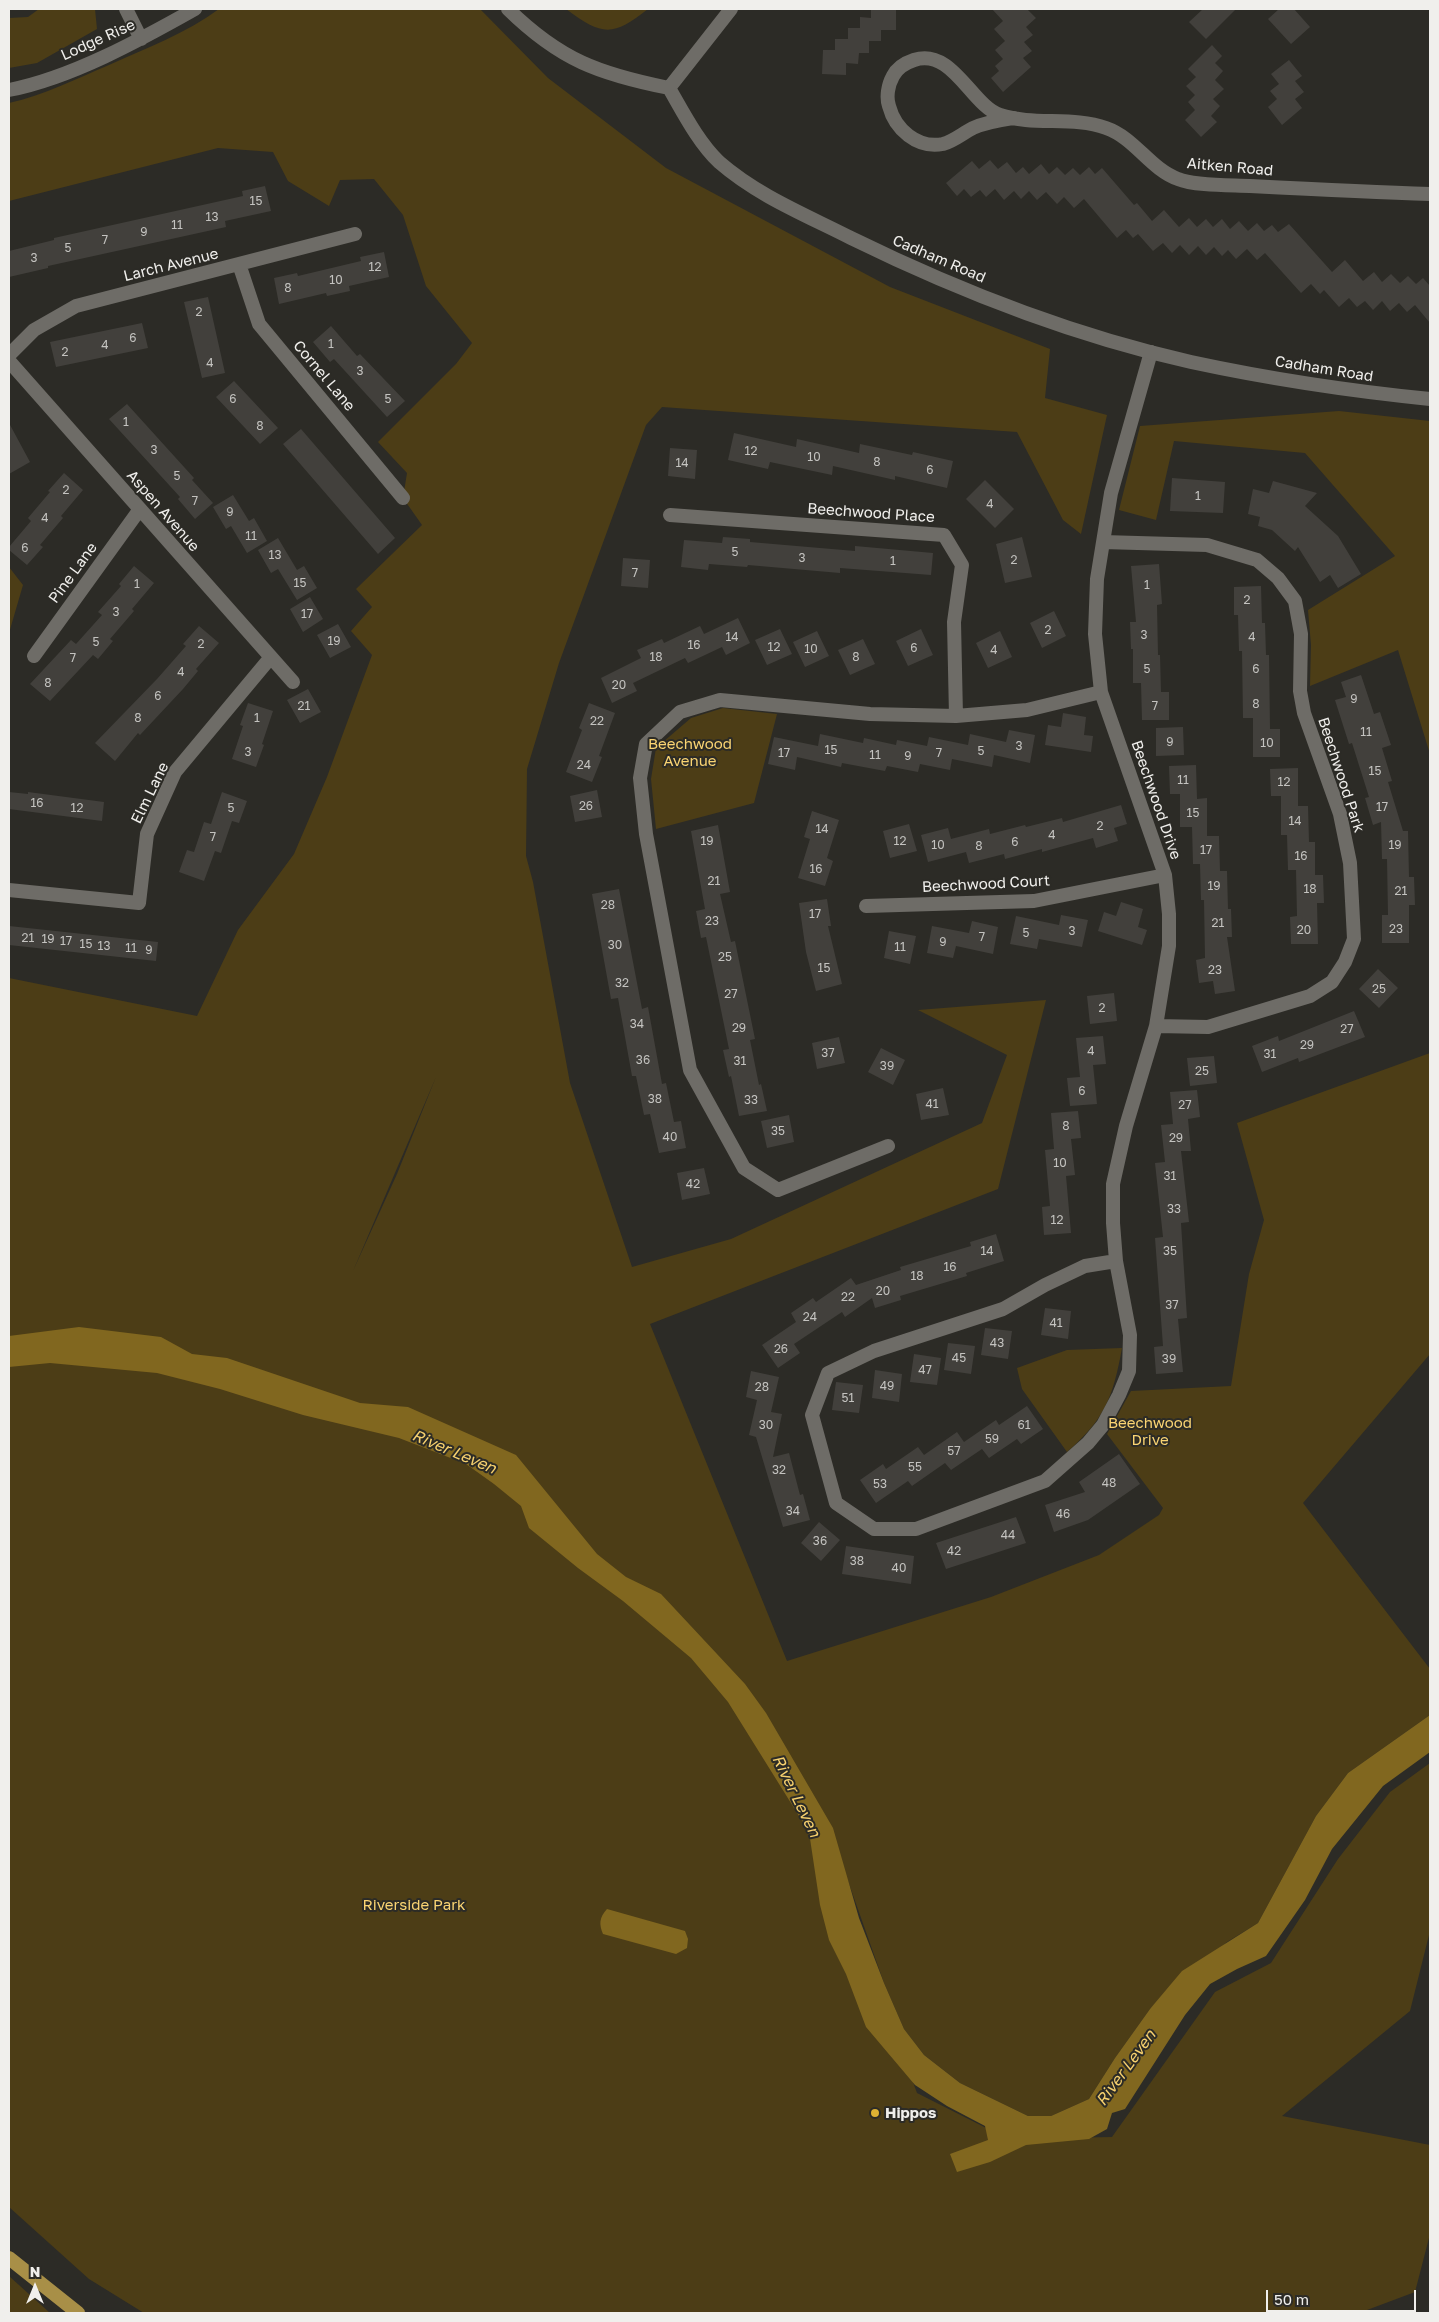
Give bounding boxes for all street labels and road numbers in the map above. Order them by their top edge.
street label: Lodge Rise [58,16,138,64]
street label: Aitken Road [1186,154,1274,180]
street label: Cadham Road [890,231,988,287]
street label: Larch Avenue [122,245,220,285]
street label: Cornel Lane [289,337,359,415]
street label: Cadham Road [1274,352,1374,386]
street label: Aspen Avenue [123,467,203,555]
street label: Beechwood Place [807,500,935,526]
street label: Pine Lane [45,539,101,607]
street label: Beechwood Park [1314,715,1368,835]
street label: Beechwood Drive [1127,738,1185,862]
street label: Elm Lane [127,759,173,827]
street label: Beechwood Court [922,872,1050,896]

